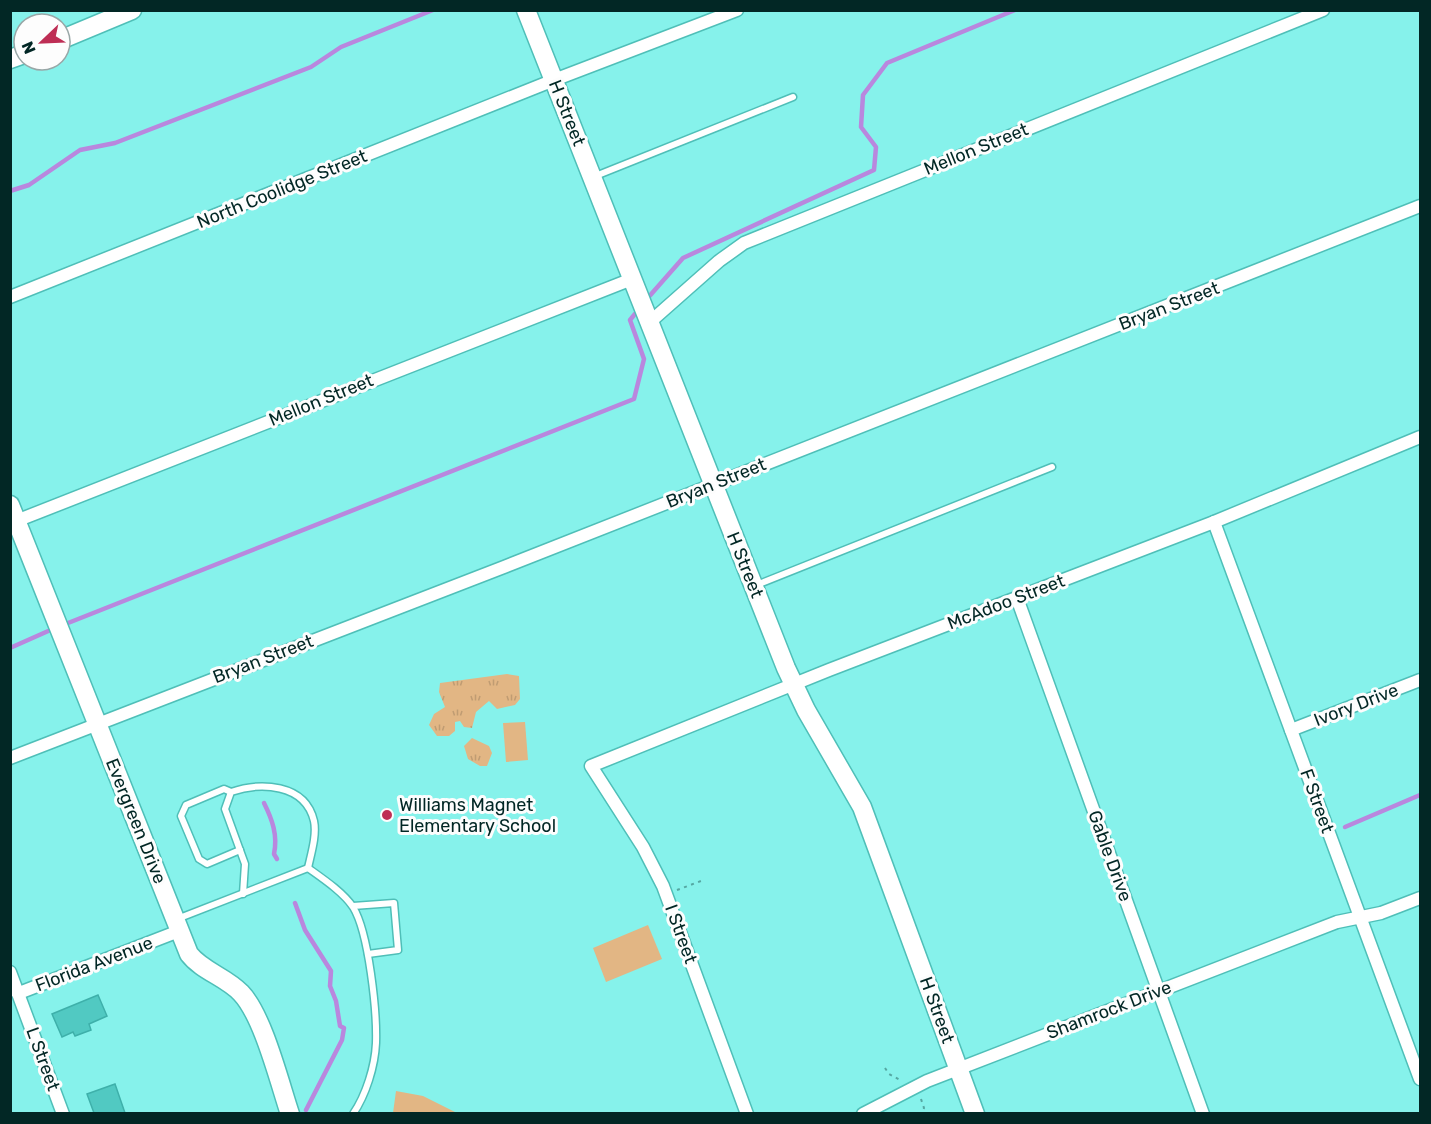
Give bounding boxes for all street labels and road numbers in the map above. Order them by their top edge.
street label: H Street [544,77,590,149]
street label: Mellon Street [921,118,1031,180]
street label: North Coolidge Street [194,145,370,233]
street label: Bryan Street [1116,277,1222,335]
street label: Mellon Street [266,369,376,431]
street label: Bryan Street [663,453,769,513]
street label: H Street [722,529,768,601]
street label: McAdoo Street [944,570,1068,634]
street label: Bryan Street [210,630,316,688]
street label: Ivory Drive [1311,679,1401,731]
street label: Evergreen Drive [101,755,171,887]
street label: F Street [1295,766,1339,836]
street label: Gable Drive [1083,808,1137,904]
street label: I Street [660,901,702,967]
street label: Florida Avenue [32,932,156,996]
street label: H Street [915,974,959,1046]
street label: Shamrock Drive [1043,976,1175,1044]
street label: L Street [21,1024,65,1094]

